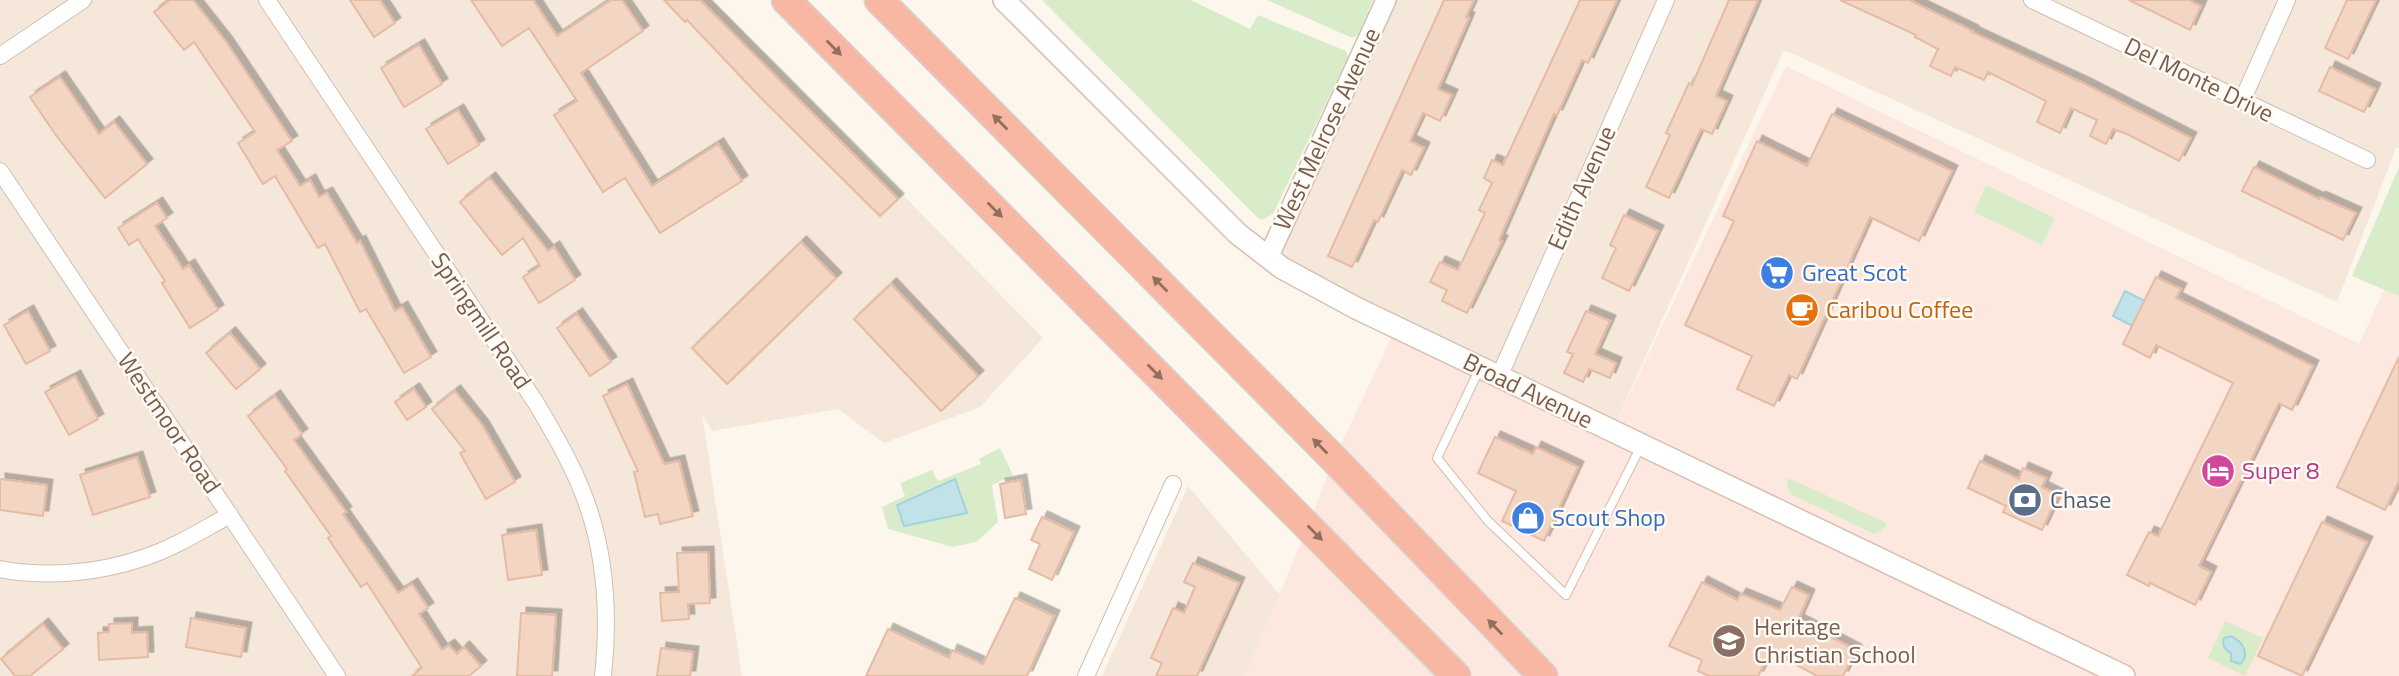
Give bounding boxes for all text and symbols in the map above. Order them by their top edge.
street label: West Melrose Avenue [1263,21,1389,236]
street label: Del Monte Drive [2119,27,2280,131]
one-way arrow [826,40,843,57]
one-way arrow [992,115,1009,131]
street label: Edith Avenue [1538,120,1625,256]
one-way arrow [986,201,1002,218]
street label: Springmill Road [423,245,541,396]
supermarket icon: Great Scot [1758,254,1796,292]
place label: Great Scot [1802,254,1908,290]
one-way arrow [1152,276,1168,292]
cafe icon: Caribou Coffee [1783,291,1821,329]
place label: Caribou Coffee [1826,291,1973,327]
street label: Broad Avenue [1457,343,1600,437]
street label: Westmoor Road [109,345,230,500]
one-way arrow [1146,363,1163,380]
one-way arrow [1312,437,1329,454]
hotel icon: Super 8 [2199,452,2237,490]
place label: Super 8 [2242,452,2320,488]
bank icon: Chase [2006,481,2044,519]
place label: Chase [2050,481,2111,517]
shop icon: Scout Shop [1509,499,1547,537]
place label: Scout Shop [1552,499,1666,535]
one-way arrow [1306,525,1323,541]
place label: Heritage Christian School [1754,608,1916,672]
one-way arrow [1488,619,1504,636]
school or university icon: Heritage Christian School [1710,622,1748,660]

